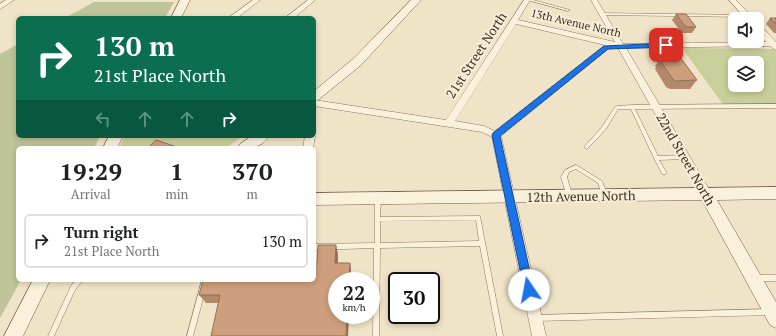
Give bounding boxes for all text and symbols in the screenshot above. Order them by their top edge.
street label: 13th Avenue North [529,6,623,40]
street label: 21st Street North [441,8,511,102]
map controls [728,12,764,92]
button: sound [728,12,764,48]
text: 130 m [94,27,175,64]
pin [649,28,683,62]
icon: right [28,32,80,84]
icon: arrive [655,34,677,56]
button: layers [728,56,764,92]
text: 21st Place North [94,63,226,87]
icon: left [92,108,114,130]
icon: ahead [134,108,156,130]
icon: ahead [176,108,198,130]
icon: right [218,108,240,130]
street label: 22nd Street North [652,109,720,209]
text: 19:29 [59,155,122,187]
text: 1 [170,155,184,187]
text: 370 [232,155,272,187]
text: Arrival [71,185,111,203]
text: min [165,185,188,203]
text: m [247,185,258,203]
street label: 12th Avenue North [526,186,636,206]
text: Turn right [64,222,139,242]
icon: right [30,230,52,252]
text: 130 m [261,231,302,251]
text: 21st Place North [64,242,159,260]
position arrow [508,269,550,311]
speed limit sign: 30 [388,272,440,324]
text: 22 [343,279,365,306]
text: km/h [342,301,366,314]

